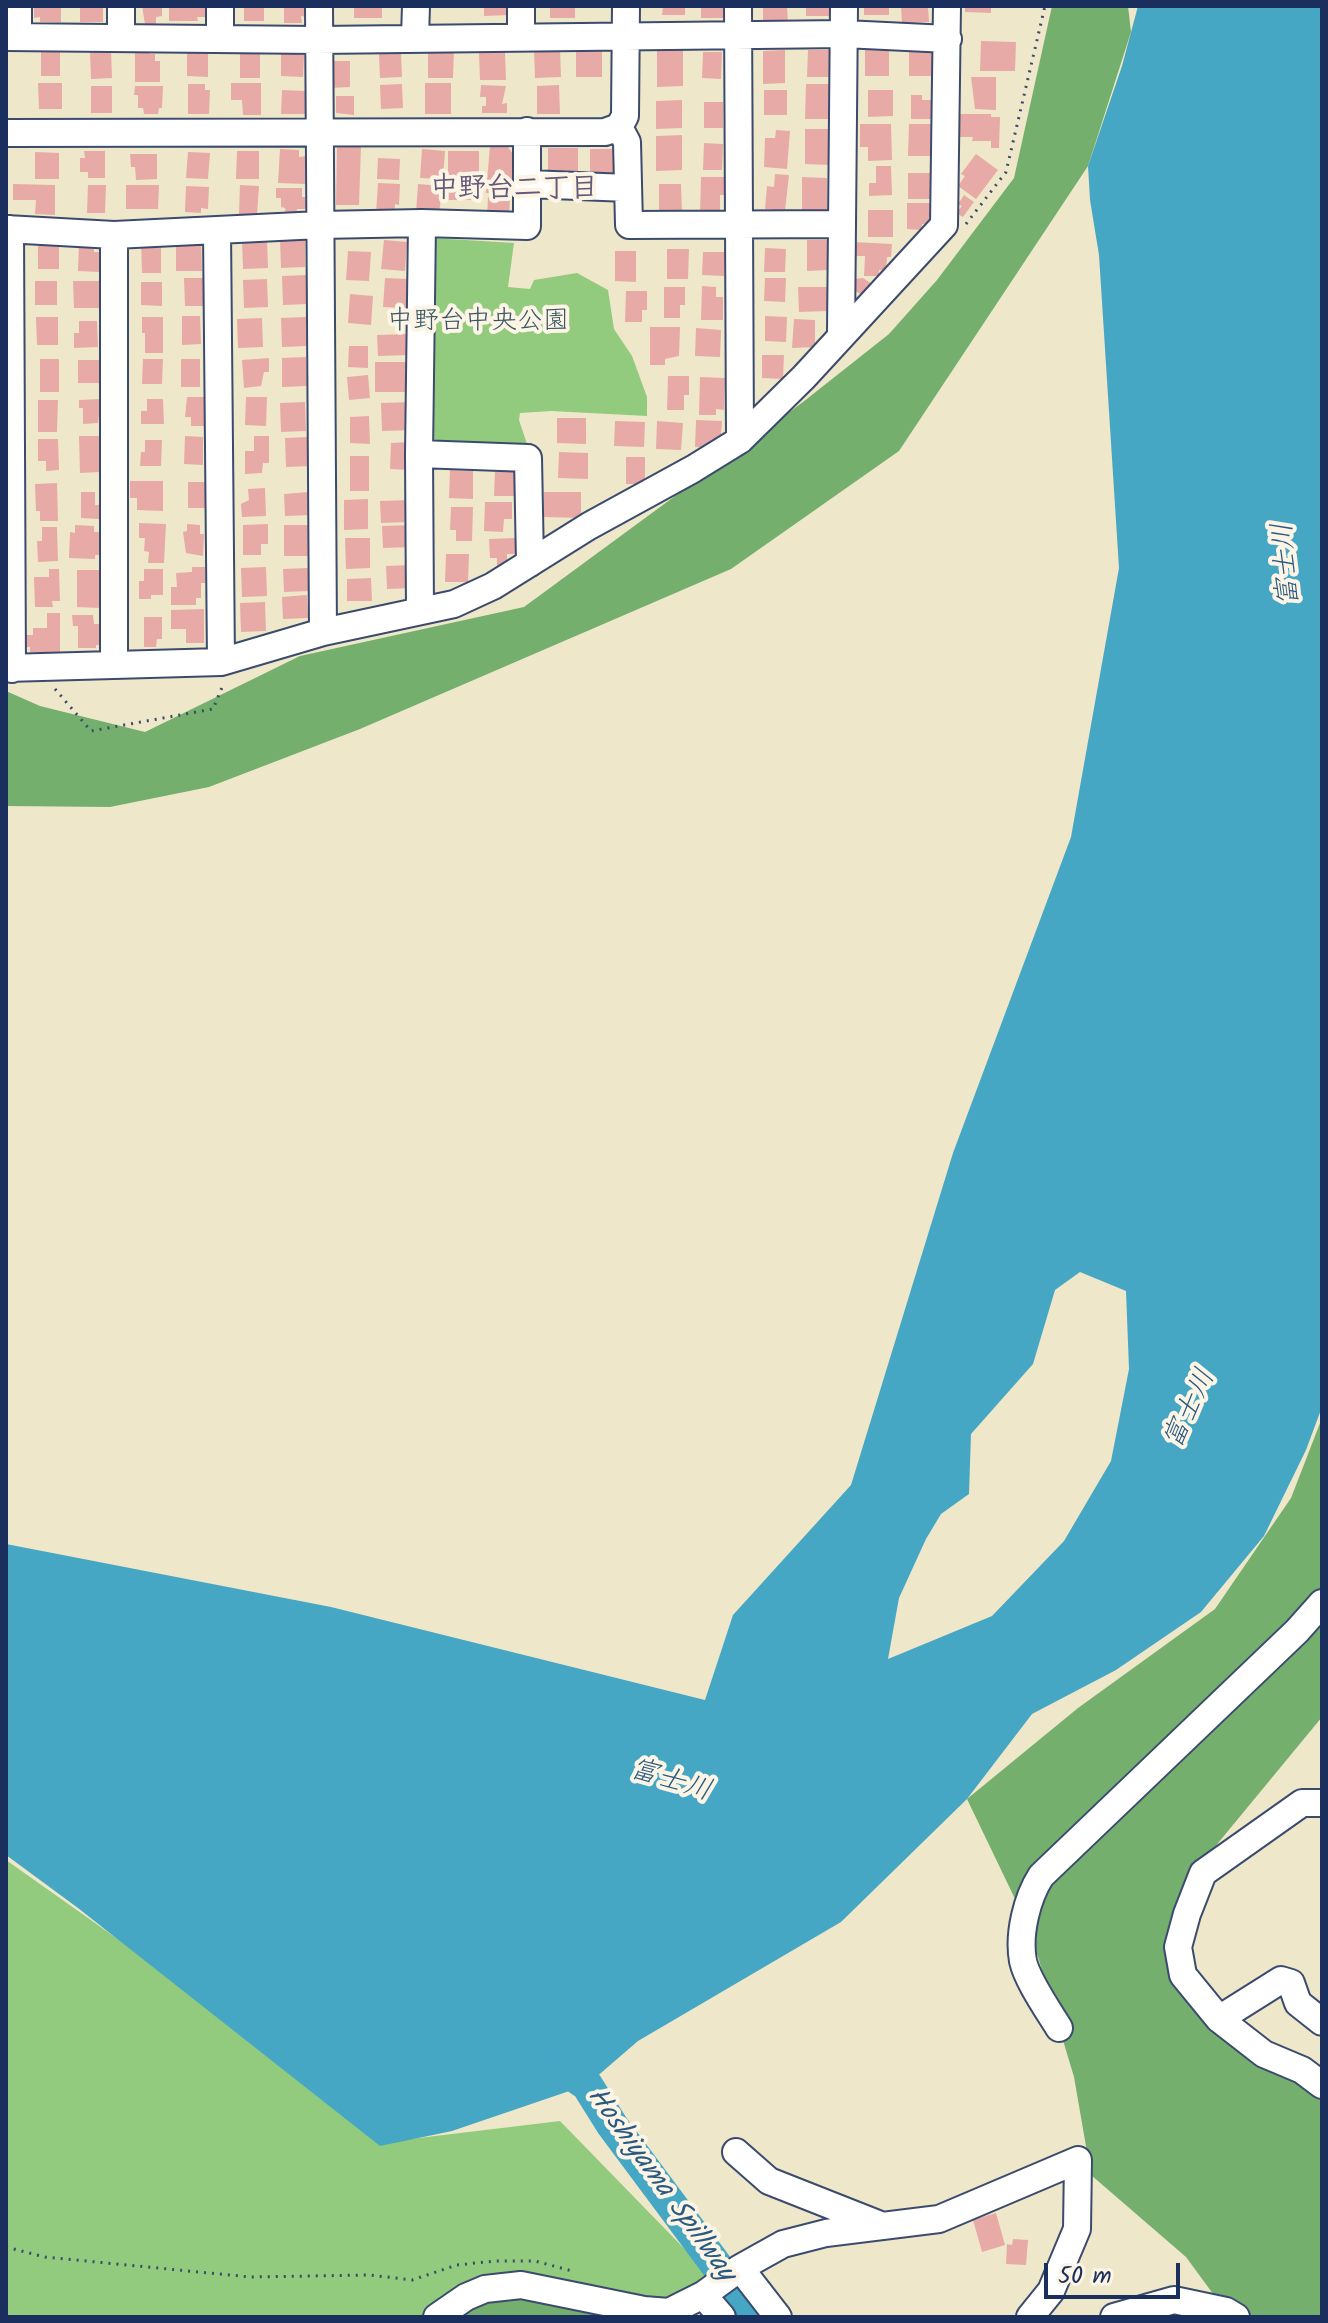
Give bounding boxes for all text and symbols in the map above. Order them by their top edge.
district label: 中野台二丁目 [430,174,598,208]
park label: 中野台中央公園 [387,308,569,340]
water label: 富士川 [1269,521,1309,607]
water label: 富士川 [1159,1365,1225,1455]
water label: 富士川 [625,1755,715,1811]
water label: Hoshiyama Spillway [577,2082,741,2290]
scale bar [1048,2247,1184,2297]
text: 50 m [1058,2257,1112,2296]

